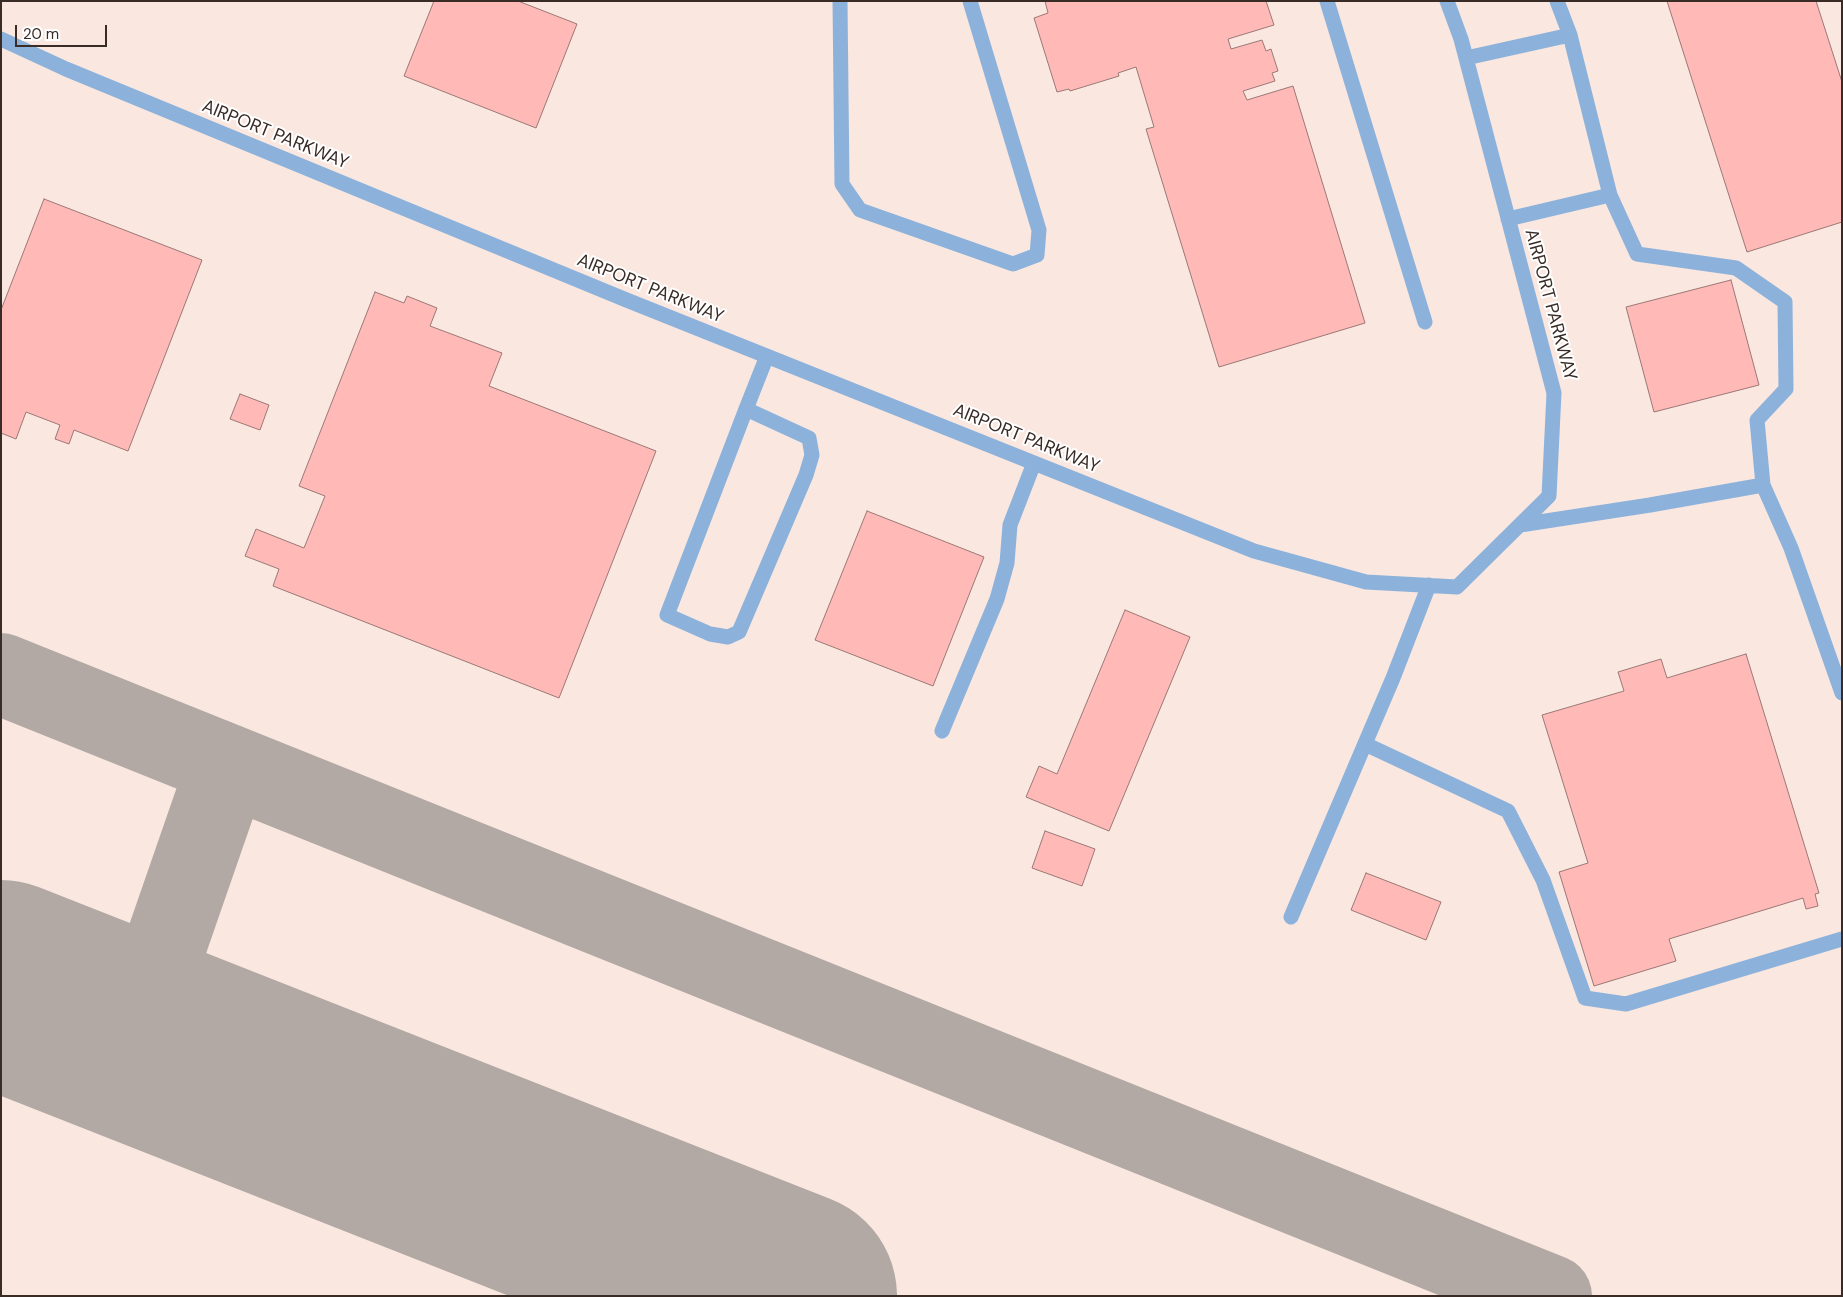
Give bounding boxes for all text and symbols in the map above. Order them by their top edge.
scale bar [18,15,110,47]
text: 20 m [23,24,59,44]
street label: AIRPORT PARKWAY [199,96,351,174]
street label: AIRPORT PARKWAY [1519,227,1581,383]
street label: AIRPORT PARKWAY [574,250,726,328]
street label: AIRPORT PARKWAY [950,400,1102,478]

